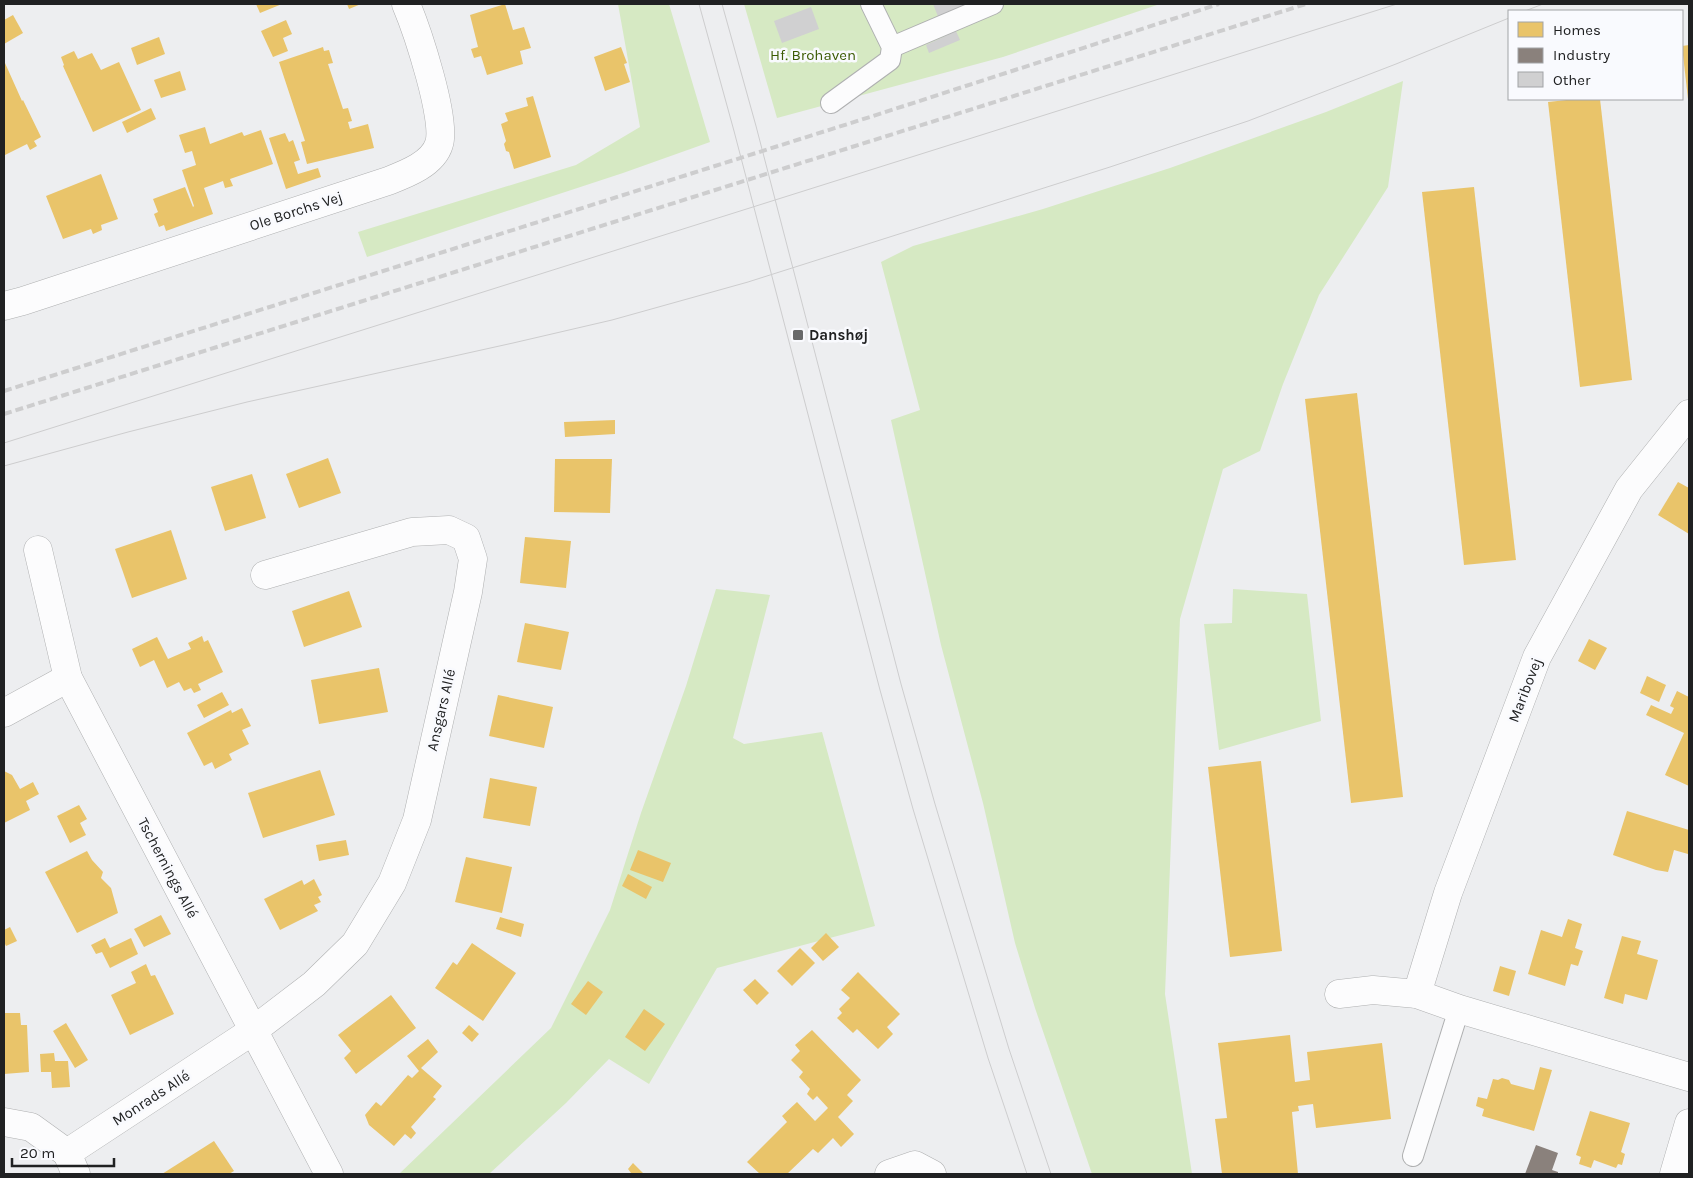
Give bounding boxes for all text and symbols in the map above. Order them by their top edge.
legend [1508,10,1683,100]
text: Homes [1553,21,1601,39]
park label: Hf. Brohaven [770,46,856,64]
text: Industry [1553,46,1610,64]
text: Other [1553,71,1591,89]
street label: Ole Borchs Vej [247,187,345,235]
place label: Danshøj [809,326,868,344]
marker: Danshøj [791,328,805,342]
street label: Maribovej [1504,655,1546,725]
street label: Ansgars Allé [423,667,459,753]
street label: Tschernings Allé [134,815,202,921]
street label: Monrads Allé [109,1066,193,1130]
scale bar [12,1136,115,1168]
text: 20 m [20,1144,55,1162]

